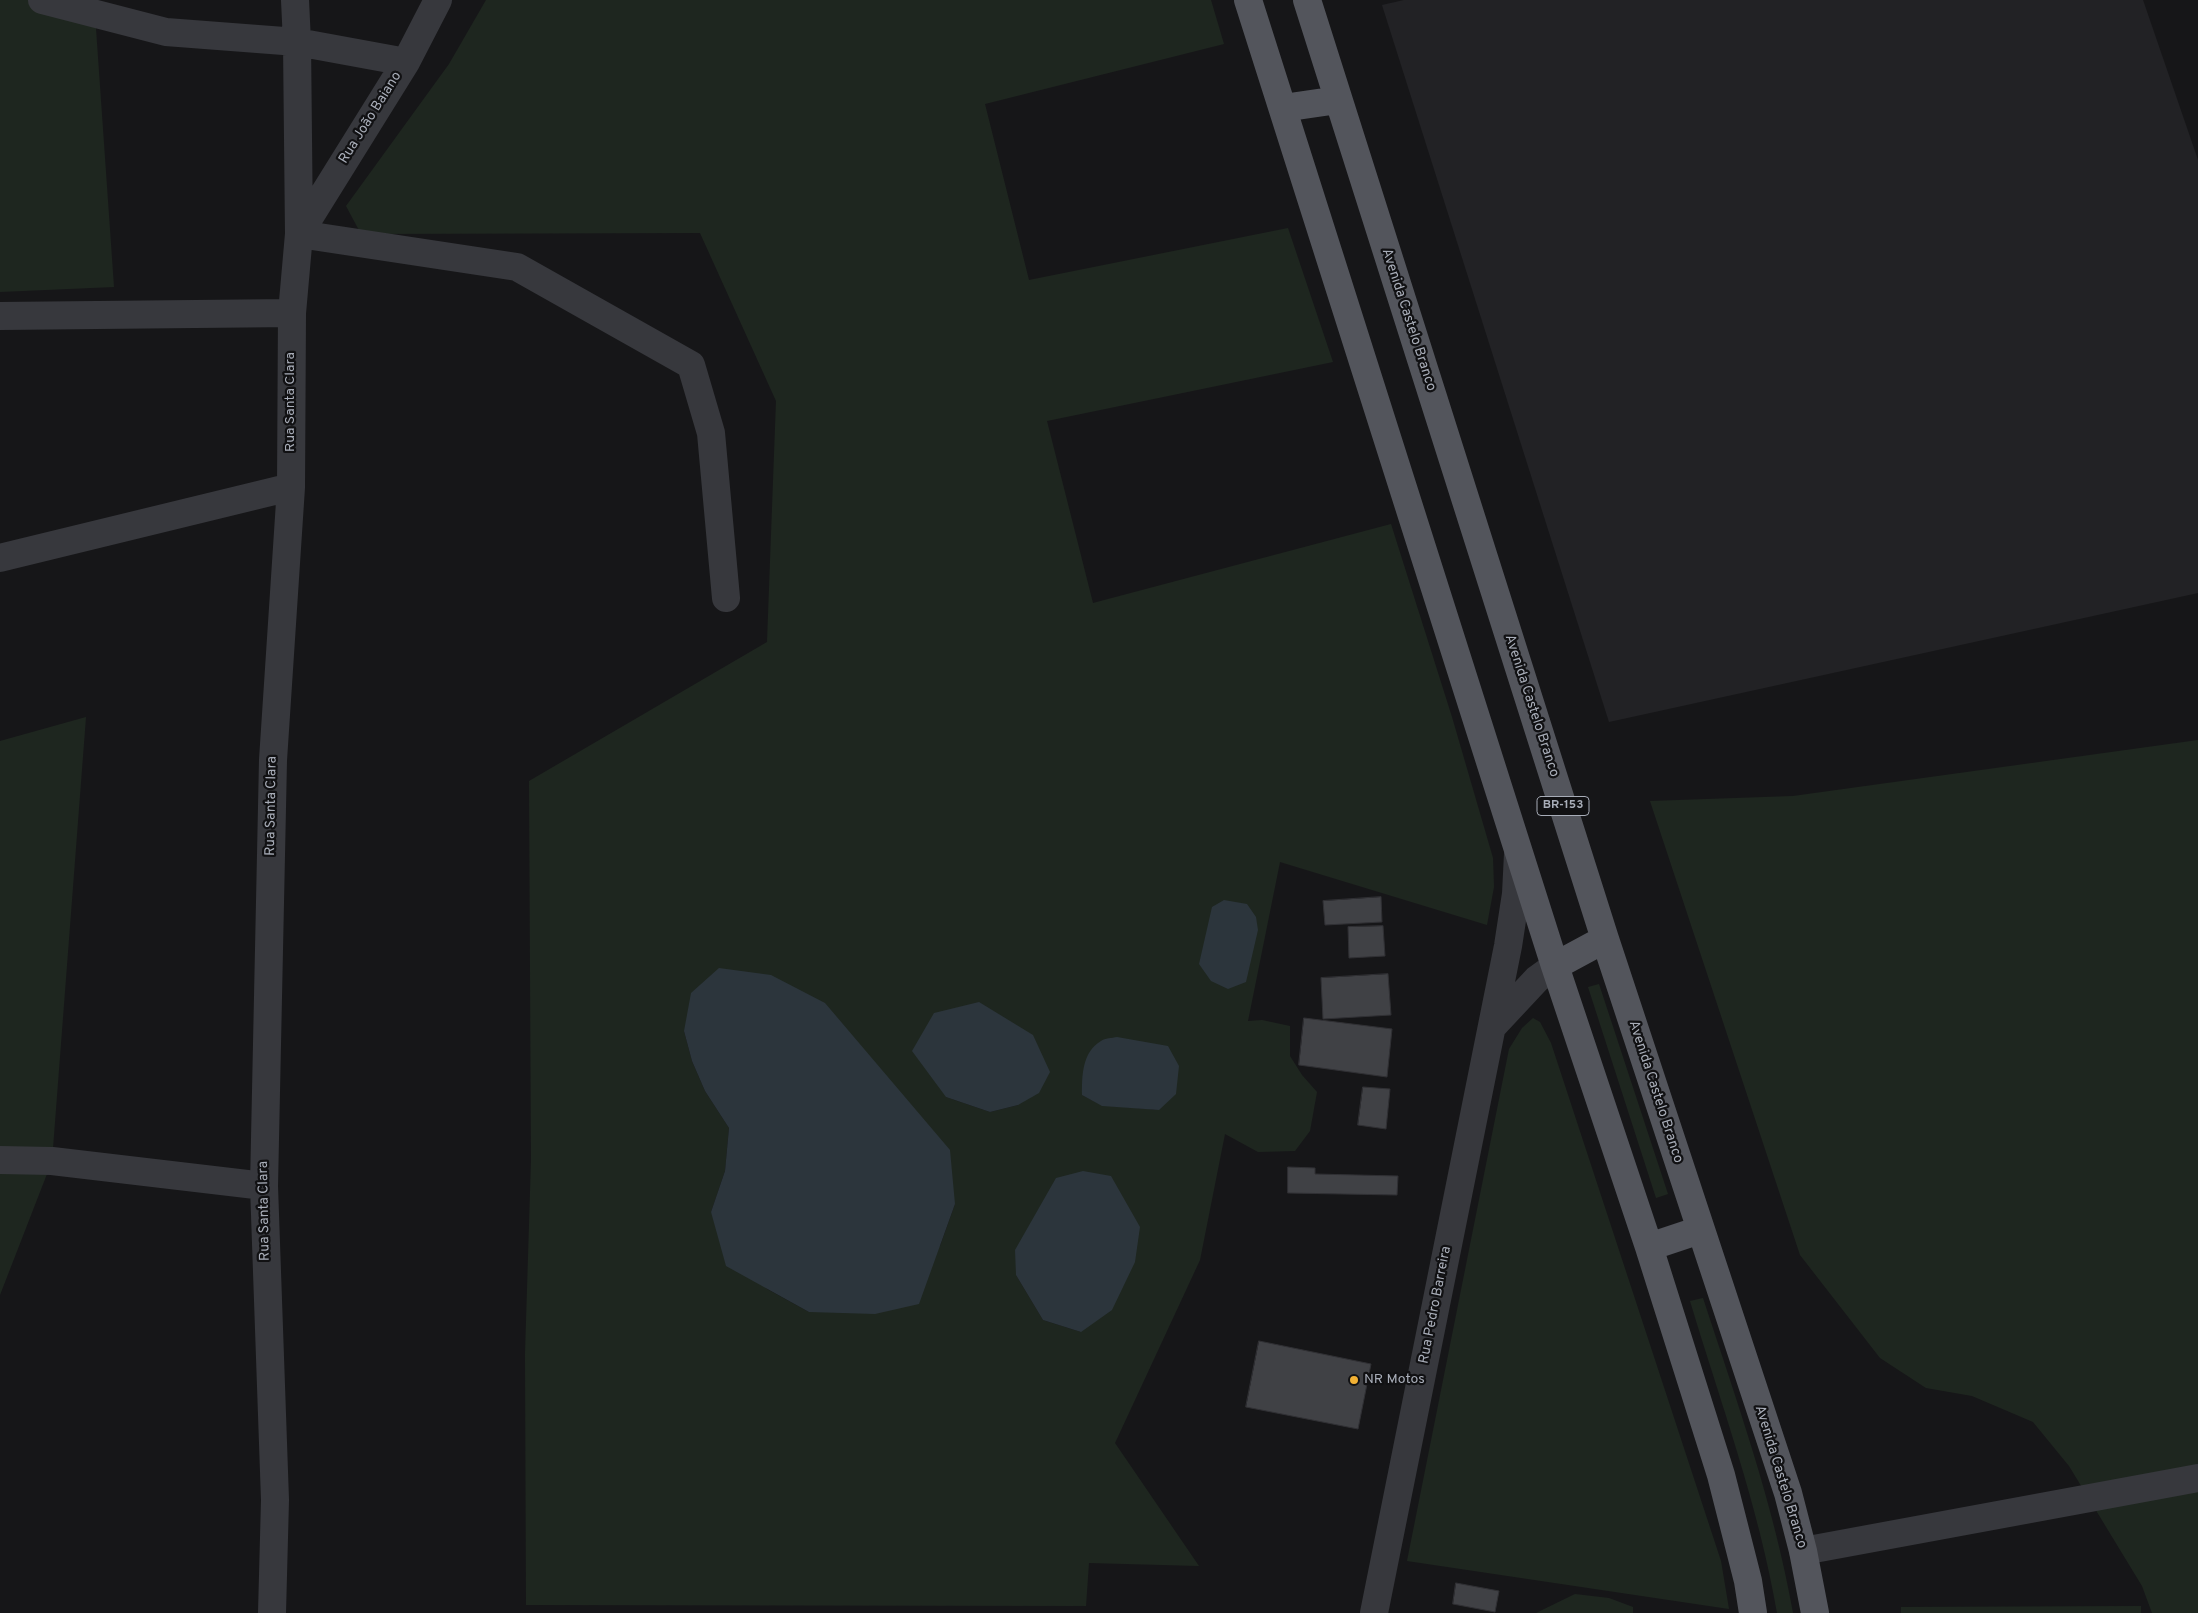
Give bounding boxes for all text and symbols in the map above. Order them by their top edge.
street label: Rua João Baiano [336,69,406,167]
street label: Avenida Castelo Branco [1377,247,1439,393]
street label: Rua Santa Clara [283,352,299,452]
street label: Avenida Castelo Branco [1500,633,1562,779]
street label: Rua Santa Clara [263,756,281,856]
road number: BR-153 [1537,796,1589,816]
street label: Avenida Castelo Branco [1624,1019,1686,1165]
street label: Rua Santa Clara [256,1161,274,1261]
street label: Rua Pedro Barreira [1416,1245,1456,1365]
place label: NR Motos [1364,1372,1425,1388]
marker: NR Motos [1348,1374,1360,1386]
street label: Avenida Castelo Branco [1750,1403,1810,1551]

